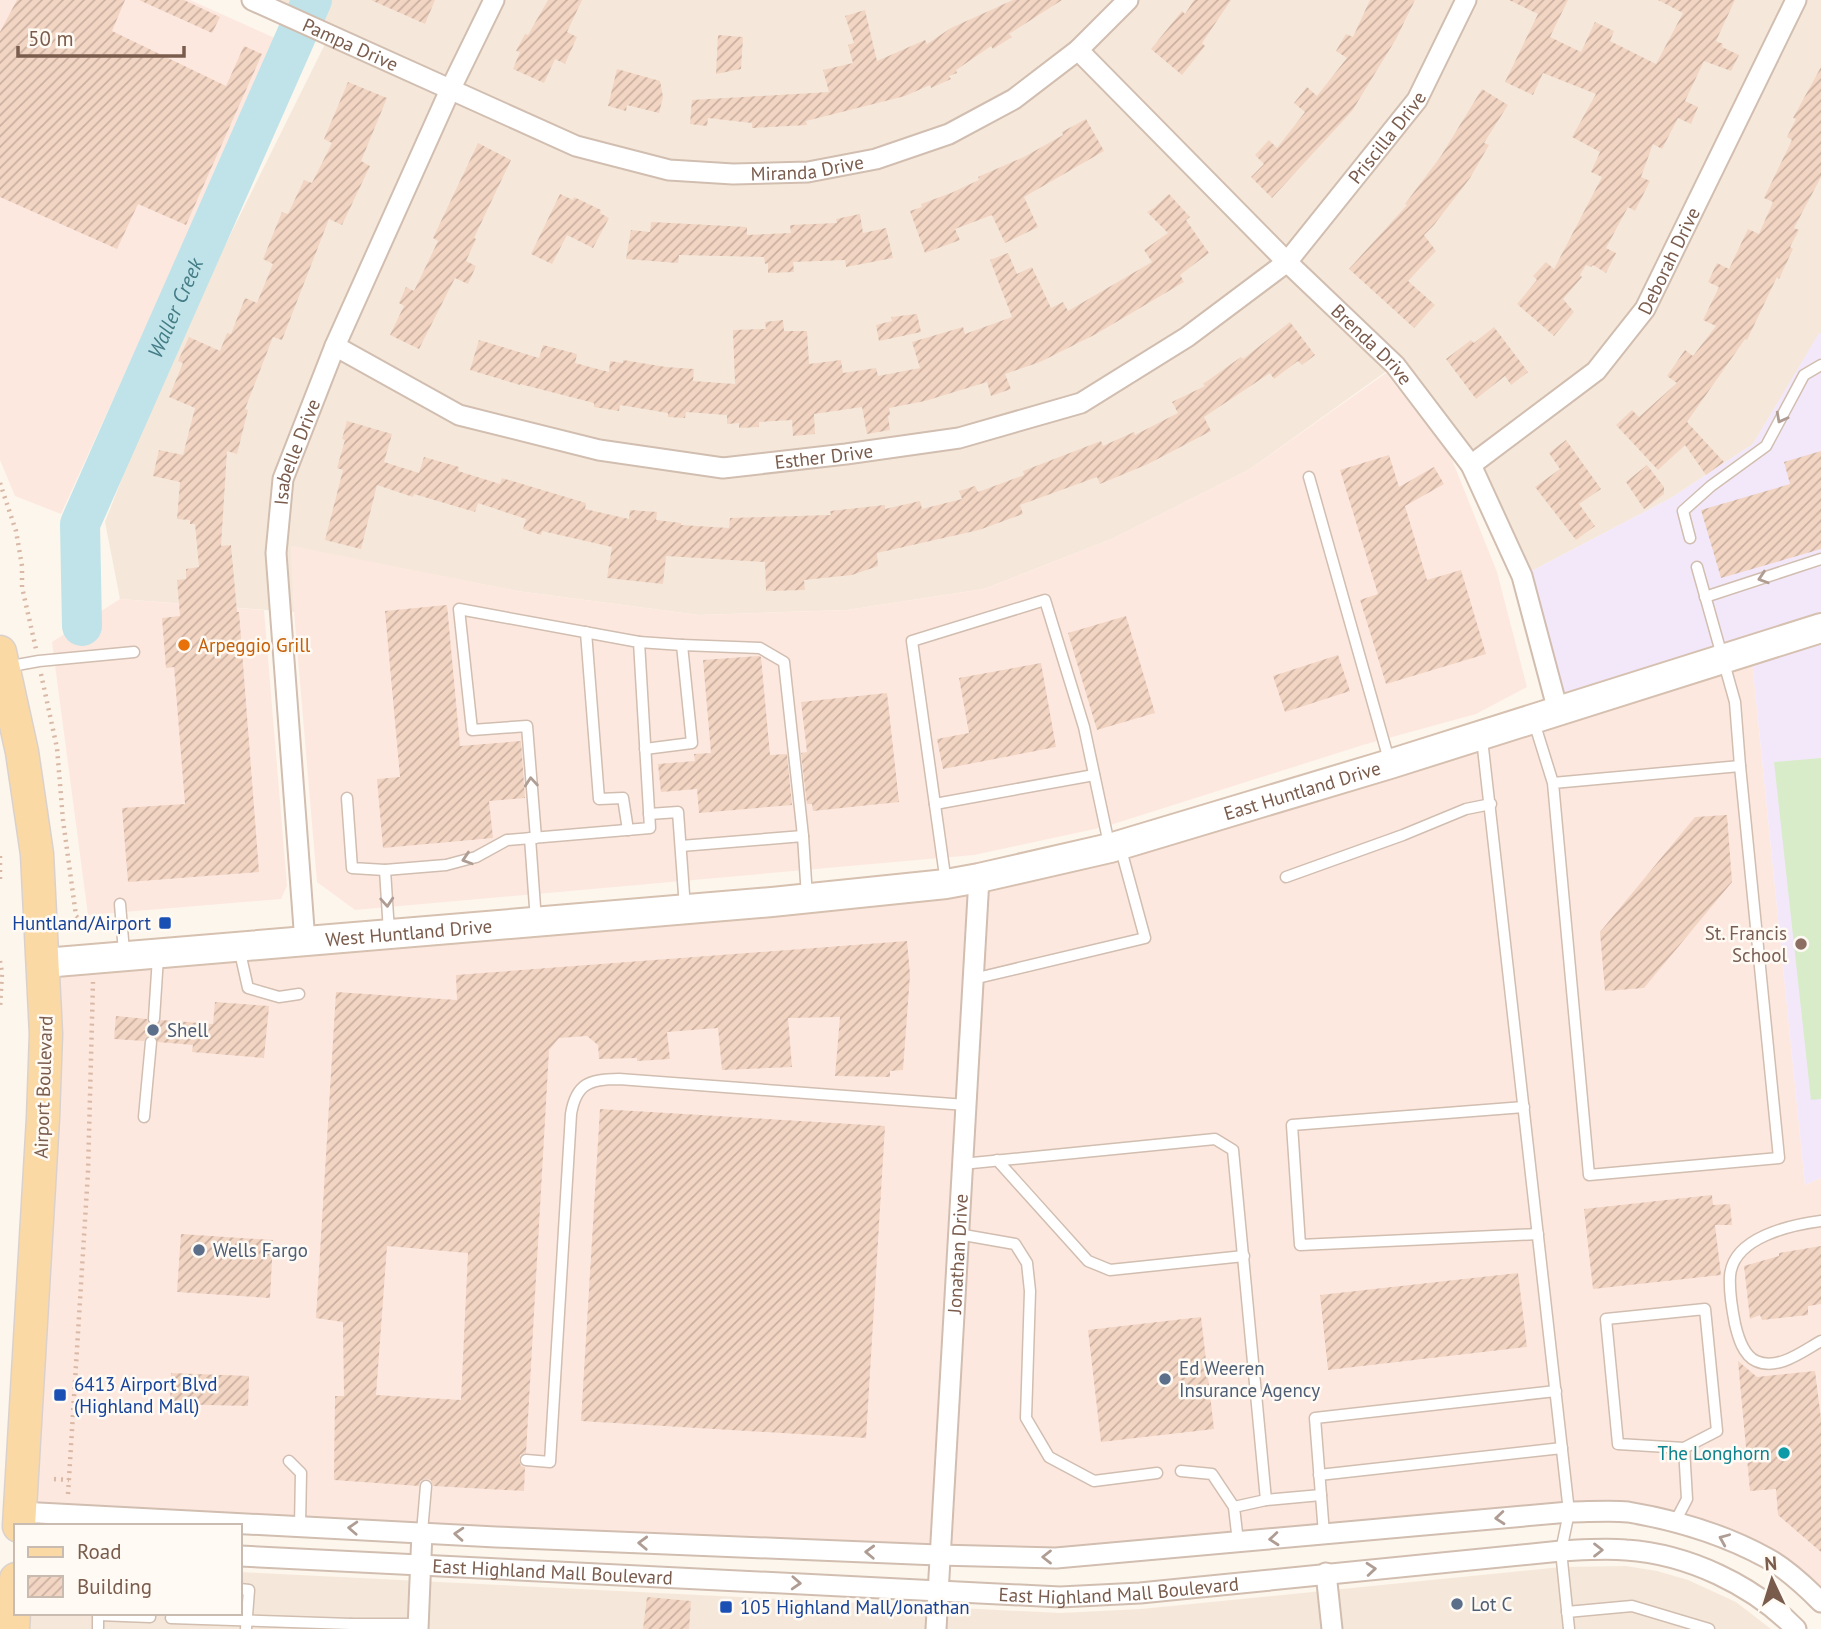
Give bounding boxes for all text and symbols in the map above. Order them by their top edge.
street label: Pampa Drive [299,12,402,76]
scale bar [18,14,184,58]
text: 50 m [28,25,74,52]
street label: Priscilla Drive [1343,88,1431,188]
street label: Miranda Drive [750,150,866,186]
street label: Deborah Drive [1632,203,1705,318]
water label: Waller Creek [141,253,210,362]
street label: Brenda Drive [1326,299,1418,389]
street label: Isabelle Drive [269,395,325,506]
one-way arrow [1776,411,1789,423]
street label: Esther Drive [773,438,875,474]
one-way arrow [1757,570,1770,584]
place label: Arpeggio Grill [198,633,311,657]
marker: Arpeggio Grill [176,637,192,653]
street label: East Huntland Drive [1221,756,1383,825]
one-way arrow [524,776,539,787]
one-way arrow [461,851,473,865]
one-way arrow [379,897,394,908]
place label: Huntland/Airport [12,911,152,935]
street label: West Huntland Drive [324,913,493,951]
marker: Huntland/Airport [157,915,173,931]
place label: St. Francis School [1705,921,1787,967]
marker: St. Francis School [1793,936,1809,952]
street label: Airport Boulevard [29,1015,57,1159]
place label: Shell [167,1018,209,1042]
marker: Shell [145,1022,161,1038]
street label: Jonathan Drive [942,1193,973,1315]
place label: Wells Fargo [213,1238,308,1262]
marker: Wells Fargo [191,1242,207,1258]
place label: Ed Weeren Insurance Agency [1179,1356,1320,1402]
marker: Ed Weeren Insurance Agency [1157,1371,1173,1387]
place label: 6413 Airport Blvd (Highland Mall) [74,1372,218,1418]
marker: 6413 Airport Blvd (Highland Mall) [52,1387,68,1403]
place label: The Longhorn [1657,1441,1770,1465]
marker: The Longhorn [1776,1445,1792,1461]
one-way arrow [1494,1510,1505,1525]
one-way arrow [348,1521,359,1536]
legend [14,1524,242,1615]
one-way arrow [453,1527,464,1542]
one-way arrow [1268,1531,1279,1546]
one-way arrow [1718,1533,1731,1547]
one-way arrow [637,1536,648,1551]
text: Road [77,1538,121,1565]
one-way arrow [1593,1542,1603,1558]
one-way arrow [864,1545,875,1560]
north arrow [1737,1545,1807,1615]
one-way arrow [1041,1549,1052,1565]
text: N [1764,1551,1778,1575]
street label: East Highland Mall Boulevard [432,1554,673,1590]
one-way arrow [1365,1561,1377,1576]
street label: East Highland Mall Boulevard [998,1571,1240,1609]
text: Building [77,1573,152,1600]
one-way arrow [791,1576,802,1591]
place label: Lot C [1471,1592,1512,1616]
place label: 105 Highland Mall/Jonathan [740,1595,970,1619]
marker: Lot C [1449,1596,1465,1612]
marker: 105 Highland Mall/Jonathan [718,1599,734,1615]

